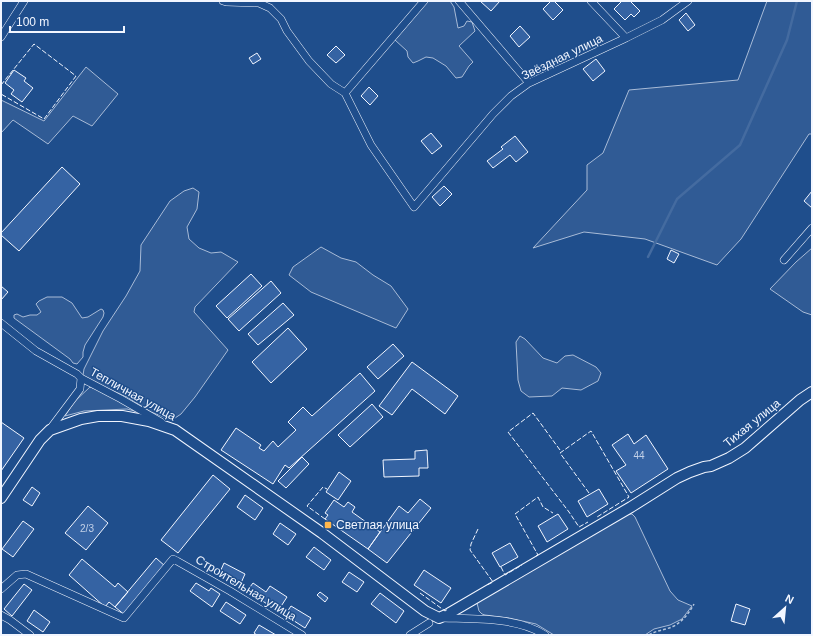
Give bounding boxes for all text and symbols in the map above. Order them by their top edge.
scale bar [10,8,124,34]
text: 100 m [16,15,49,29]
street label: Звёздная улица [519,31,605,83]
street label: Тепличная улица [88,365,179,424]
street label: Тихая улица [721,396,783,450]
house number: 44 [633,450,645,461]
place label: Светлая улица [336,518,419,532]
marker: Светлая улица [323,520,333,530]
house number: 2/3 [80,523,94,534]
street label: Строительная улица [193,552,299,624]
north arrow [765,588,805,628]
text: N [783,592,796,606]

